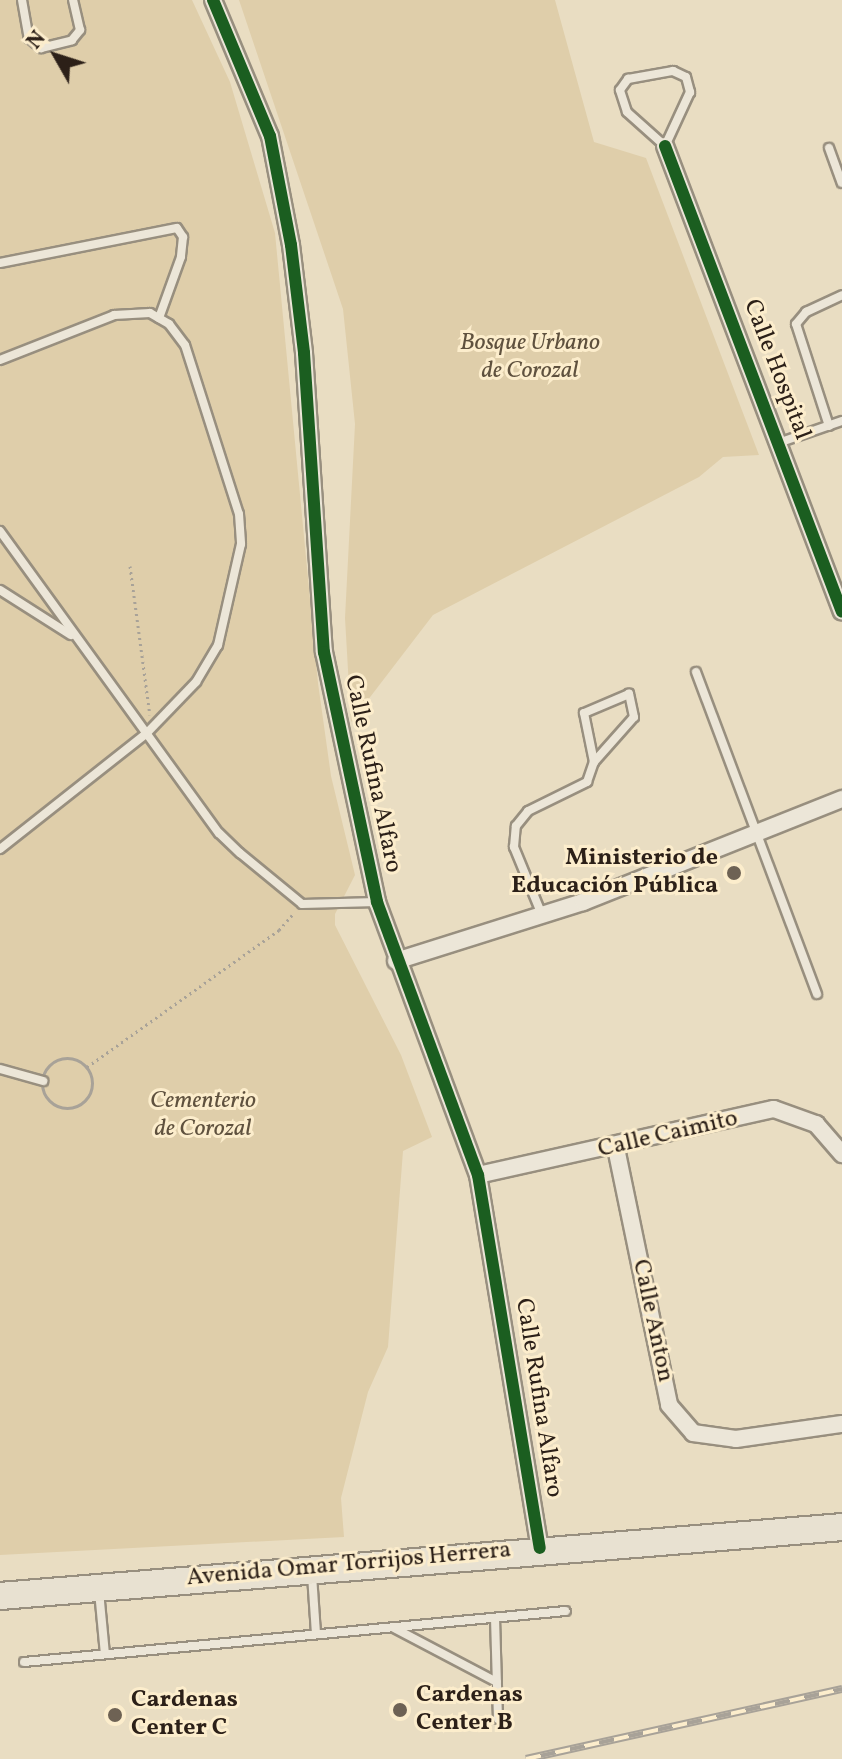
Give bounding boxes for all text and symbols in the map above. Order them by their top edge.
north arrow [16,16,96,96]
text: N [20,25,54,57]
street label: Calle Hospital [736,296,816,444]
park label: Bosque Urbano de Corozal [460,330,600,386]
street label: Calle Rufina Alfaro [337,673,407,875]
place label: Ministerio de Educación Pública [511,845,718,901]
marker: Ministerio de Educación Pública [725,864,743,882]
park label: Cementerio de Corozal [150,1088,256,1144]
street label: Calle Caimito [595,1105,741,1165]
street label: Calle Anton [625,1257,679,1385]
street label: Calle Rufina Alfaro [508,1296,568,1500]
street label: Avenida Omar Torrijos Herrera [185,1536,513,1594]
place label: Cardenas Center B [416,1682,523,1738]
place label: Cardenas Center C [131,1687,238,1743]
marker: Cardenas Center B [391,1701,409,1719]
marker: Cardenas Center C [106,1706,124,1724]

